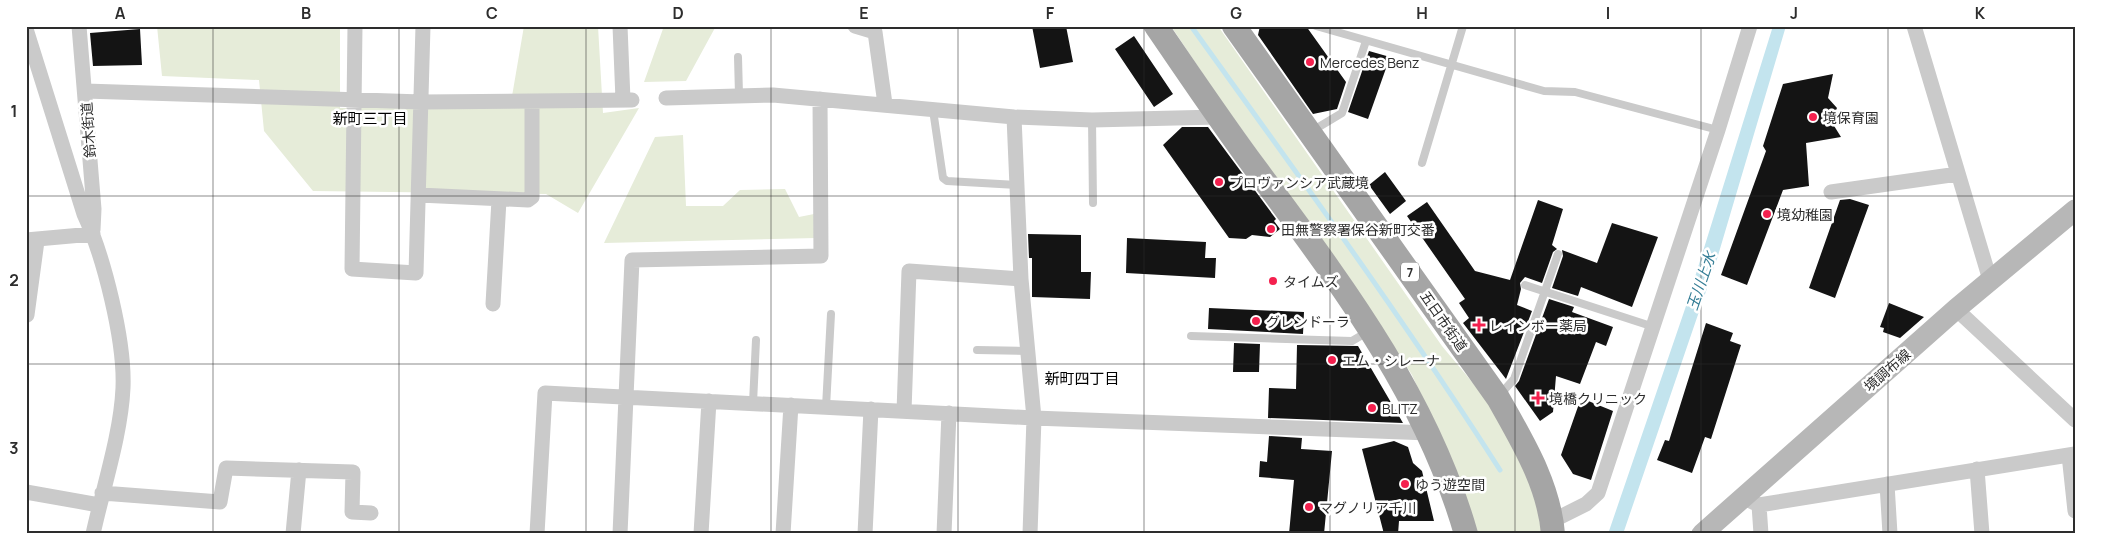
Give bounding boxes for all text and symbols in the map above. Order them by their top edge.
text: A [115,2,126,24]
text: B [301,2,311,24]
text: C [486,2,498,24]
text: D [672,2,684,24]
text: E [859,2,869,24]
text: F [1046,2,1055,24]
text: G [1230,2,1242,24]
text: H [1416,2,1428,24]
text: I [1606,2,1610,24]
text: J [1790,2,1798,24]
text: K [1975,2,1986,24]
place label: Mercedes Benz [1320,53,1420,72]
marker: Mercedes Benz [1304,56,1316,68]
text: 1 [10,100,18,122]
street label: 鈴木街道 [77,101,99,159]
district label: 新町三丁目 [332,108,408,129]
place label: 境保育園 [1823,108,1879,127]
marker: 境保育園 [1807,111,1819,123]
place label: プロヴァンシア武蔵境 [1229,173,1369,192]
marker: プロヴァンシア武蔵境 [1213,176,1225,188]
place label: 境幼稚園 [1777,205,1833,224]
marker: 境幼稚園 [1761,208,1773,220]
place label: 田無警察署保谷新町交番 [1281,220,1435,239]
marker: 田無警察署保谷新町交番 [1265,223,1277,235]
water label: 玉川上水 [1681,247,1721,313]
road number: 7 [1401,262,1419,282]
text: 2 [9,269,19,291]
place label: タイムズ [1283,272,1339,291]
marker: タイムズ [1267,275,1279,287]
street label: 五日市街道 [1416,287,1472,355]
place label: グレンドーラ [1266,312,1350,331]
marker: グレンドーラ [1250,315,1262,327]
place label: レインボー薬局 [1489,316,1587,335]
marker: レインボー薬局 [1473,319,1485,331]
street label: 境調布線 [1860,344,1914,396]
place label: エム・シレーナ [1342,351,1440,370]
marker: エム・シレーナ [1326,354,1338,366]
district label: 新町四丁目 [1044,368,1120,389]
place label: 境橋クリニック [1549,389,1647,408]
marker: 境橋クリニック [1531,391,1545,405]
place label: BLITZ [1382,399,1418,418]
marker: BLITZ [1366,402,1378,414]
text: 3 [9,437,19,459]
place label: ゆう遊空間 [1415,475,1485,494]
marker: ゆう遊空間 [1399,478,1411,490]
place label: マグノリア千川 [1319,498,1417,517]
marker: マグノリア千川 [1303,501,1315,513]

